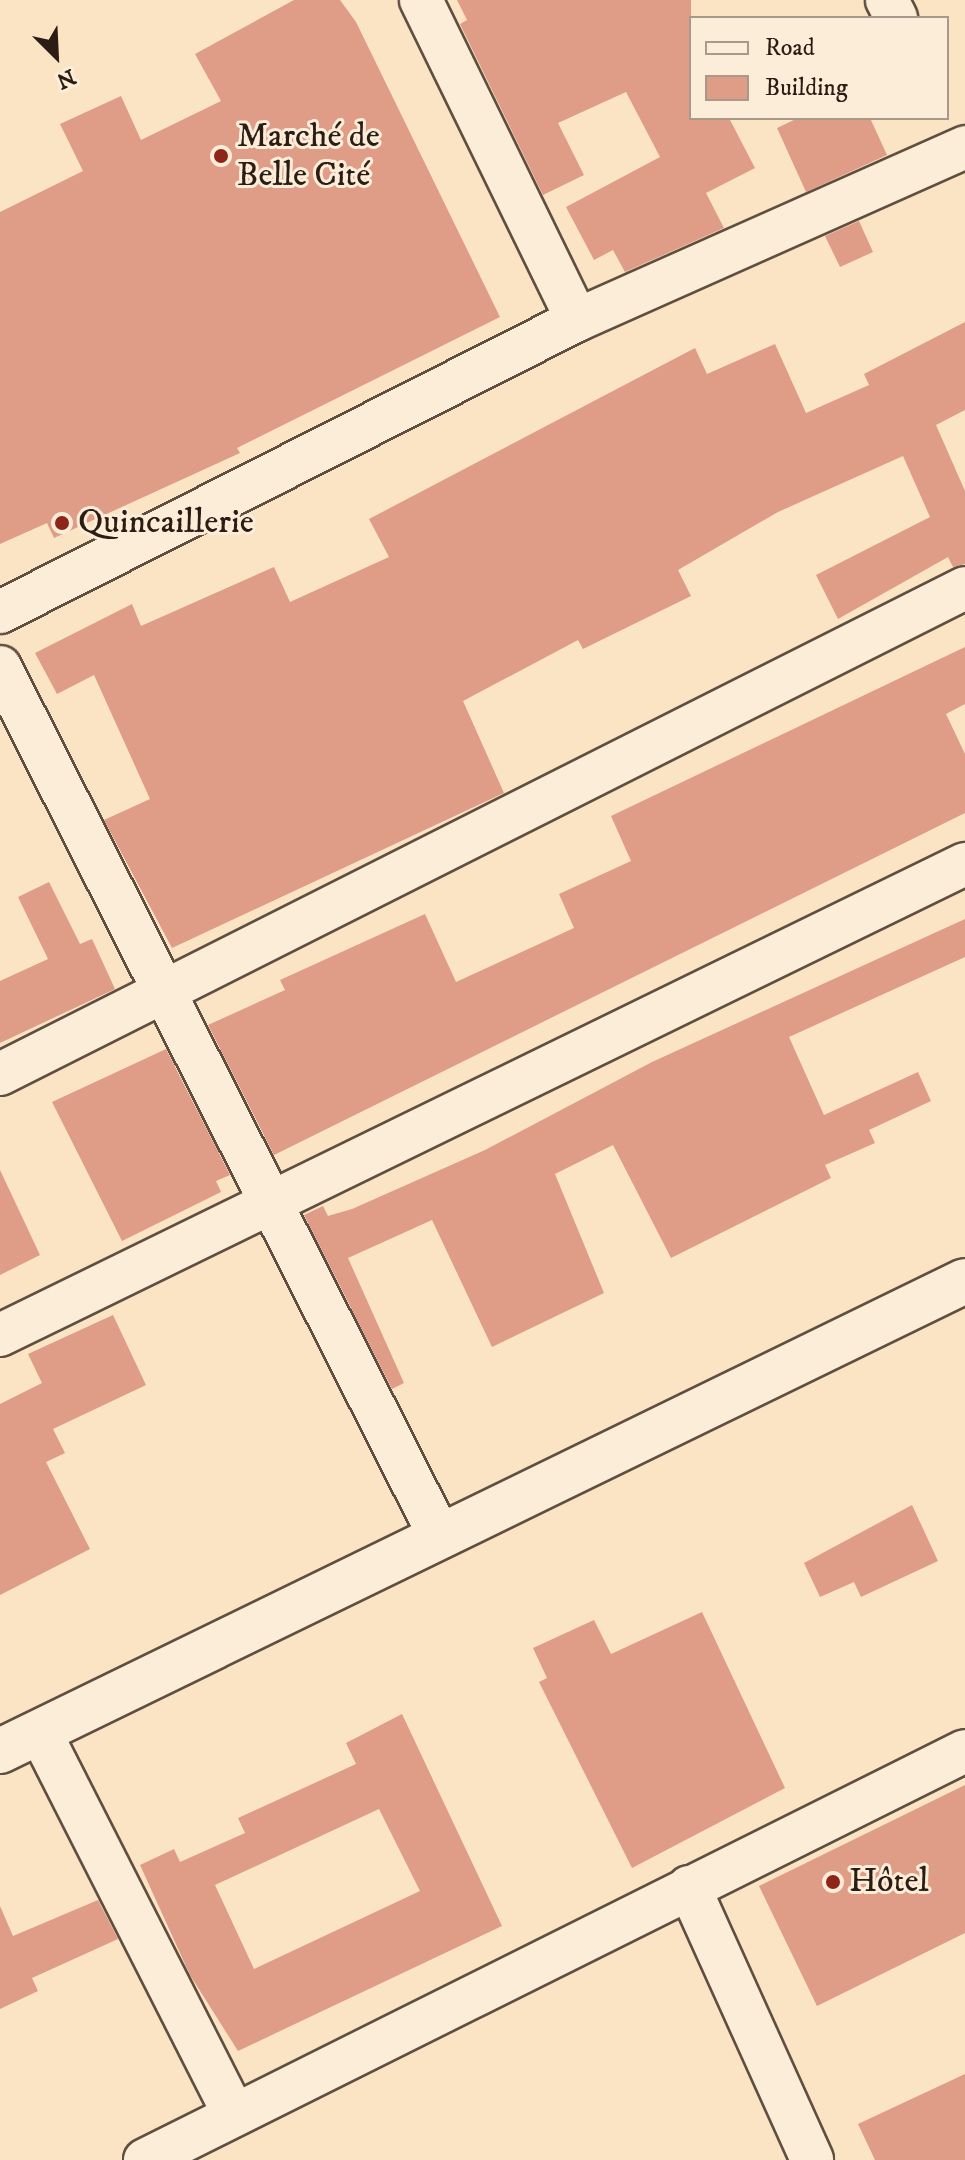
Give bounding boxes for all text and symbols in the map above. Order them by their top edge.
north arrow [16,16,96,96]
legend [689,16,949,120]
text: Road [765,33,815,63]
text: N [52,62,80,94]
text: Building [765,73,848,103]
place label: Marché de Belle Cité [237,116,380,196]
marker: Marché de Belle Cité [212,147,230,165]
place label: Quincaillerie [78,503,254,543]
marker: Quincaillerie [53,514,71,532]
place label: Hôtel [849,1862,929,1902]
marker: Hôtel [824,1873,842,1891]

